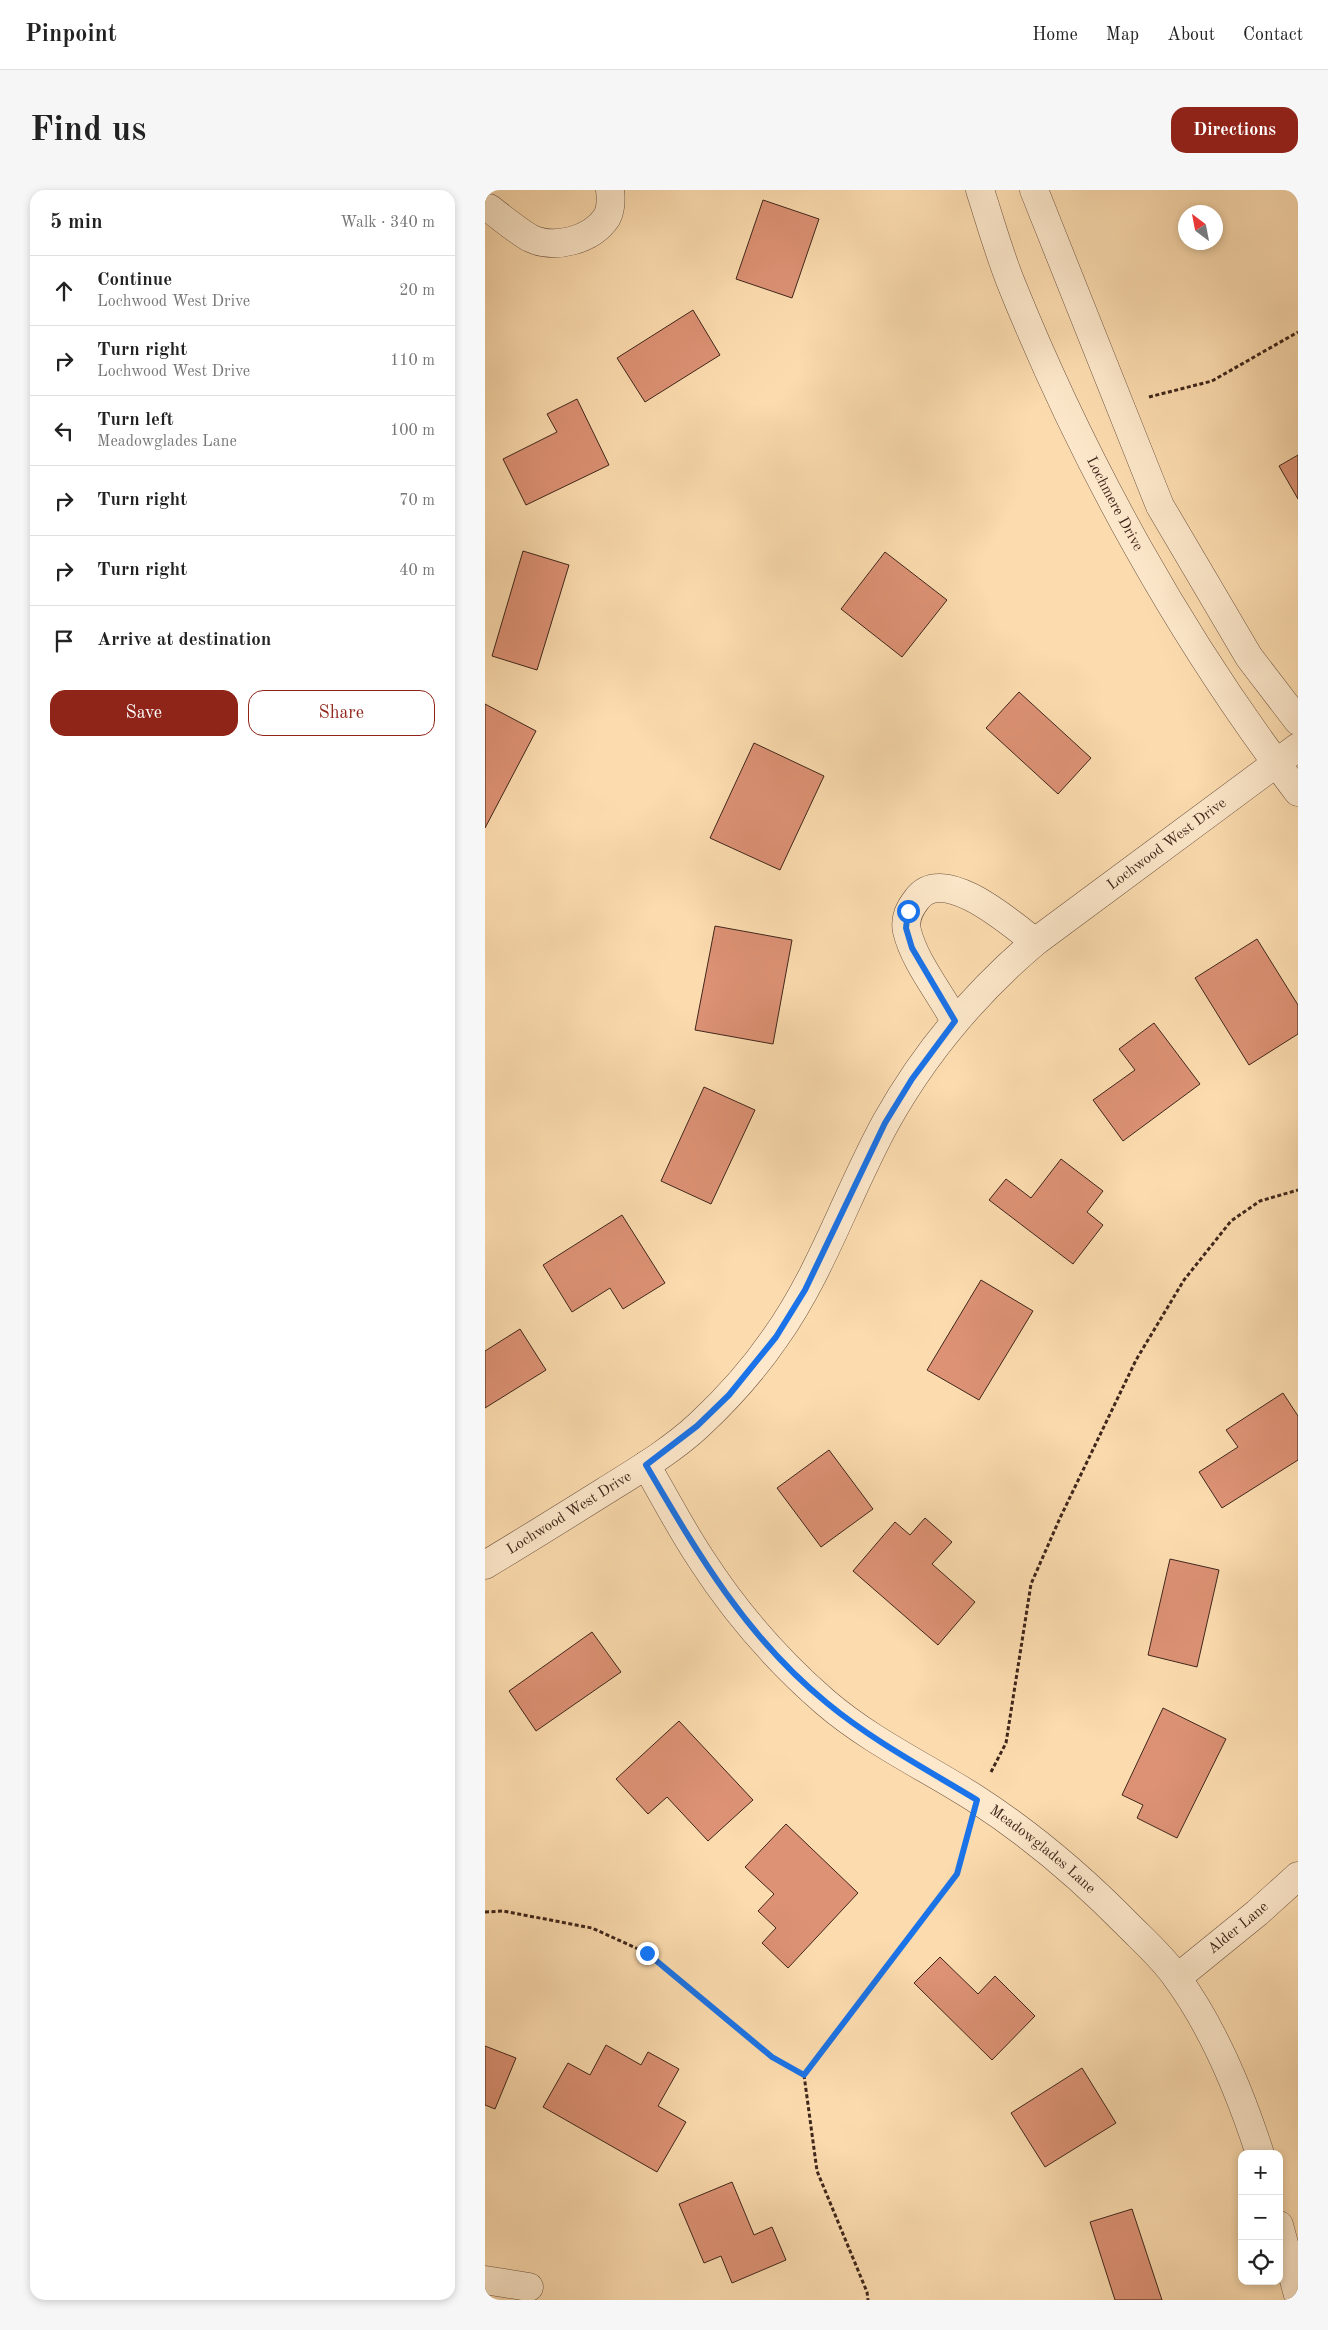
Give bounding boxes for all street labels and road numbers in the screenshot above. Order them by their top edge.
street label: Lochmere Drive [1083,454,1146,554]
street label: Lochwood West Drive [1105,795,1229,893]
street label: Lochwood West Drive [504,1469,634,1557]
street label: Meadowglades Lane [987,1803,1098,1897]
street label: Alder Lane [1205,1899,1271,1957]

